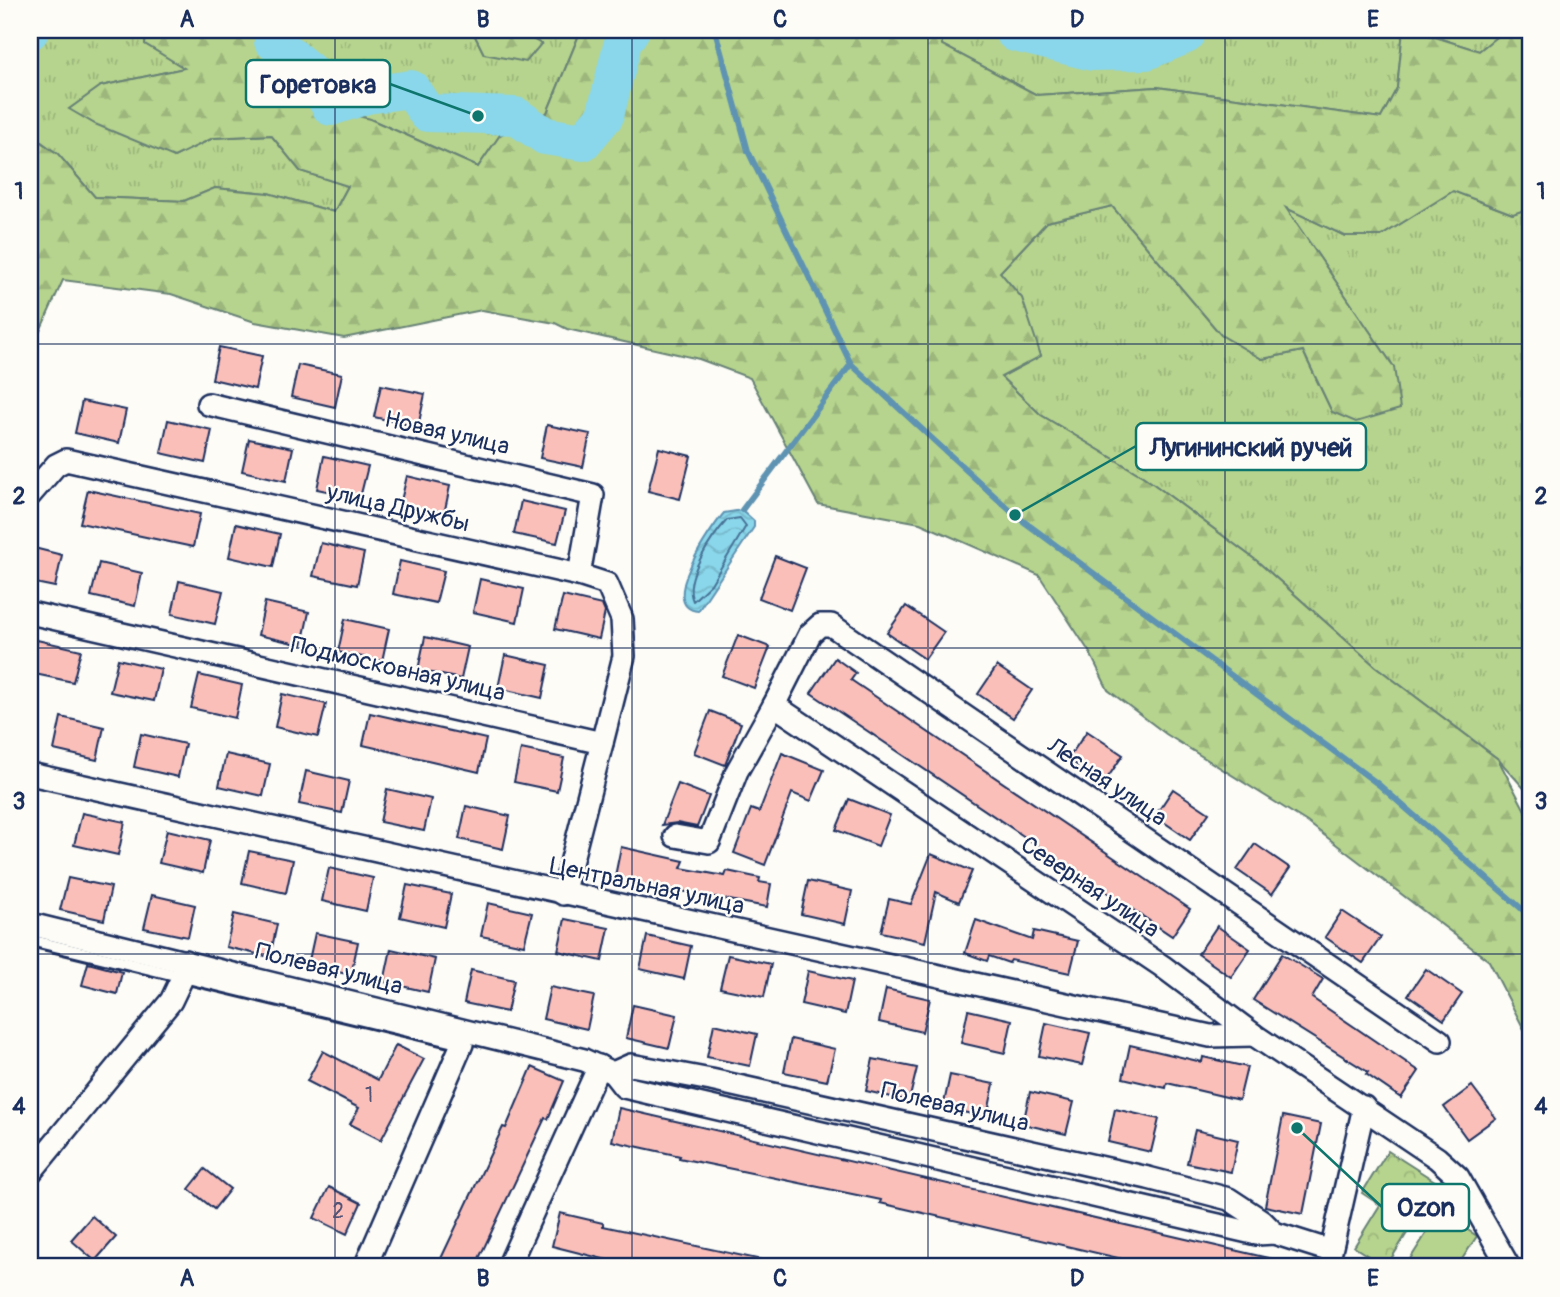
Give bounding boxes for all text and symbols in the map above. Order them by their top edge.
text: A [180,5,195,34]
text: B [476,5,490,34]
text: C [773,5,787,34]
text: D [1070,5,1084,34]
text: E [1367,5,1379,34]
callout: Горетовка [246,60,390,107]
text: Горетовка [260,69,376,101]
text: 1 [15,177,24,206]
text: 1 [1537,177,1546,206]
street label: Новая улица [382,405,512,461]
callout: Лугининский ручей [1136,423,1366,470]
text: Лугининский ручей [1149,432,1352,464]
street label: улица Дружбы [323,477,472,538]
text: 2 [13,482,26,511]
text: 2 [1535,482,1548,511]
street label: Подмосковная улица [288,630,508,708]
street label: Лесная улица [1041,731,1172,833]
text: 3 [13,787,25,816]
text: 3 [1535,787,1547,816]
street label: Северная улица [1015,830,1165,944]
street label: Центральная улица [547,851,747,921]
street label: Полевая улица [252,937,406,1001]
street label: Полевая улица [878,1076,1032,1138]
house number: 1 [365,1082,373,1109]
text: 4 [12,1092,26,1121]
text: 4 [1534,1092,1548,1121]
callout: Ozon [1382,1184,1469,1231]
text: Ozon [1397,1192,1456,1224]
house number: 2 [332,1198,344,1225]
text: A [180,1264,195,1293]
text: B [476,1264,490,1293]
text: C [773,1264,787,1293]
text: D [1070,1264,1084,1293]
text: E [1367,1264,1379,1293]

